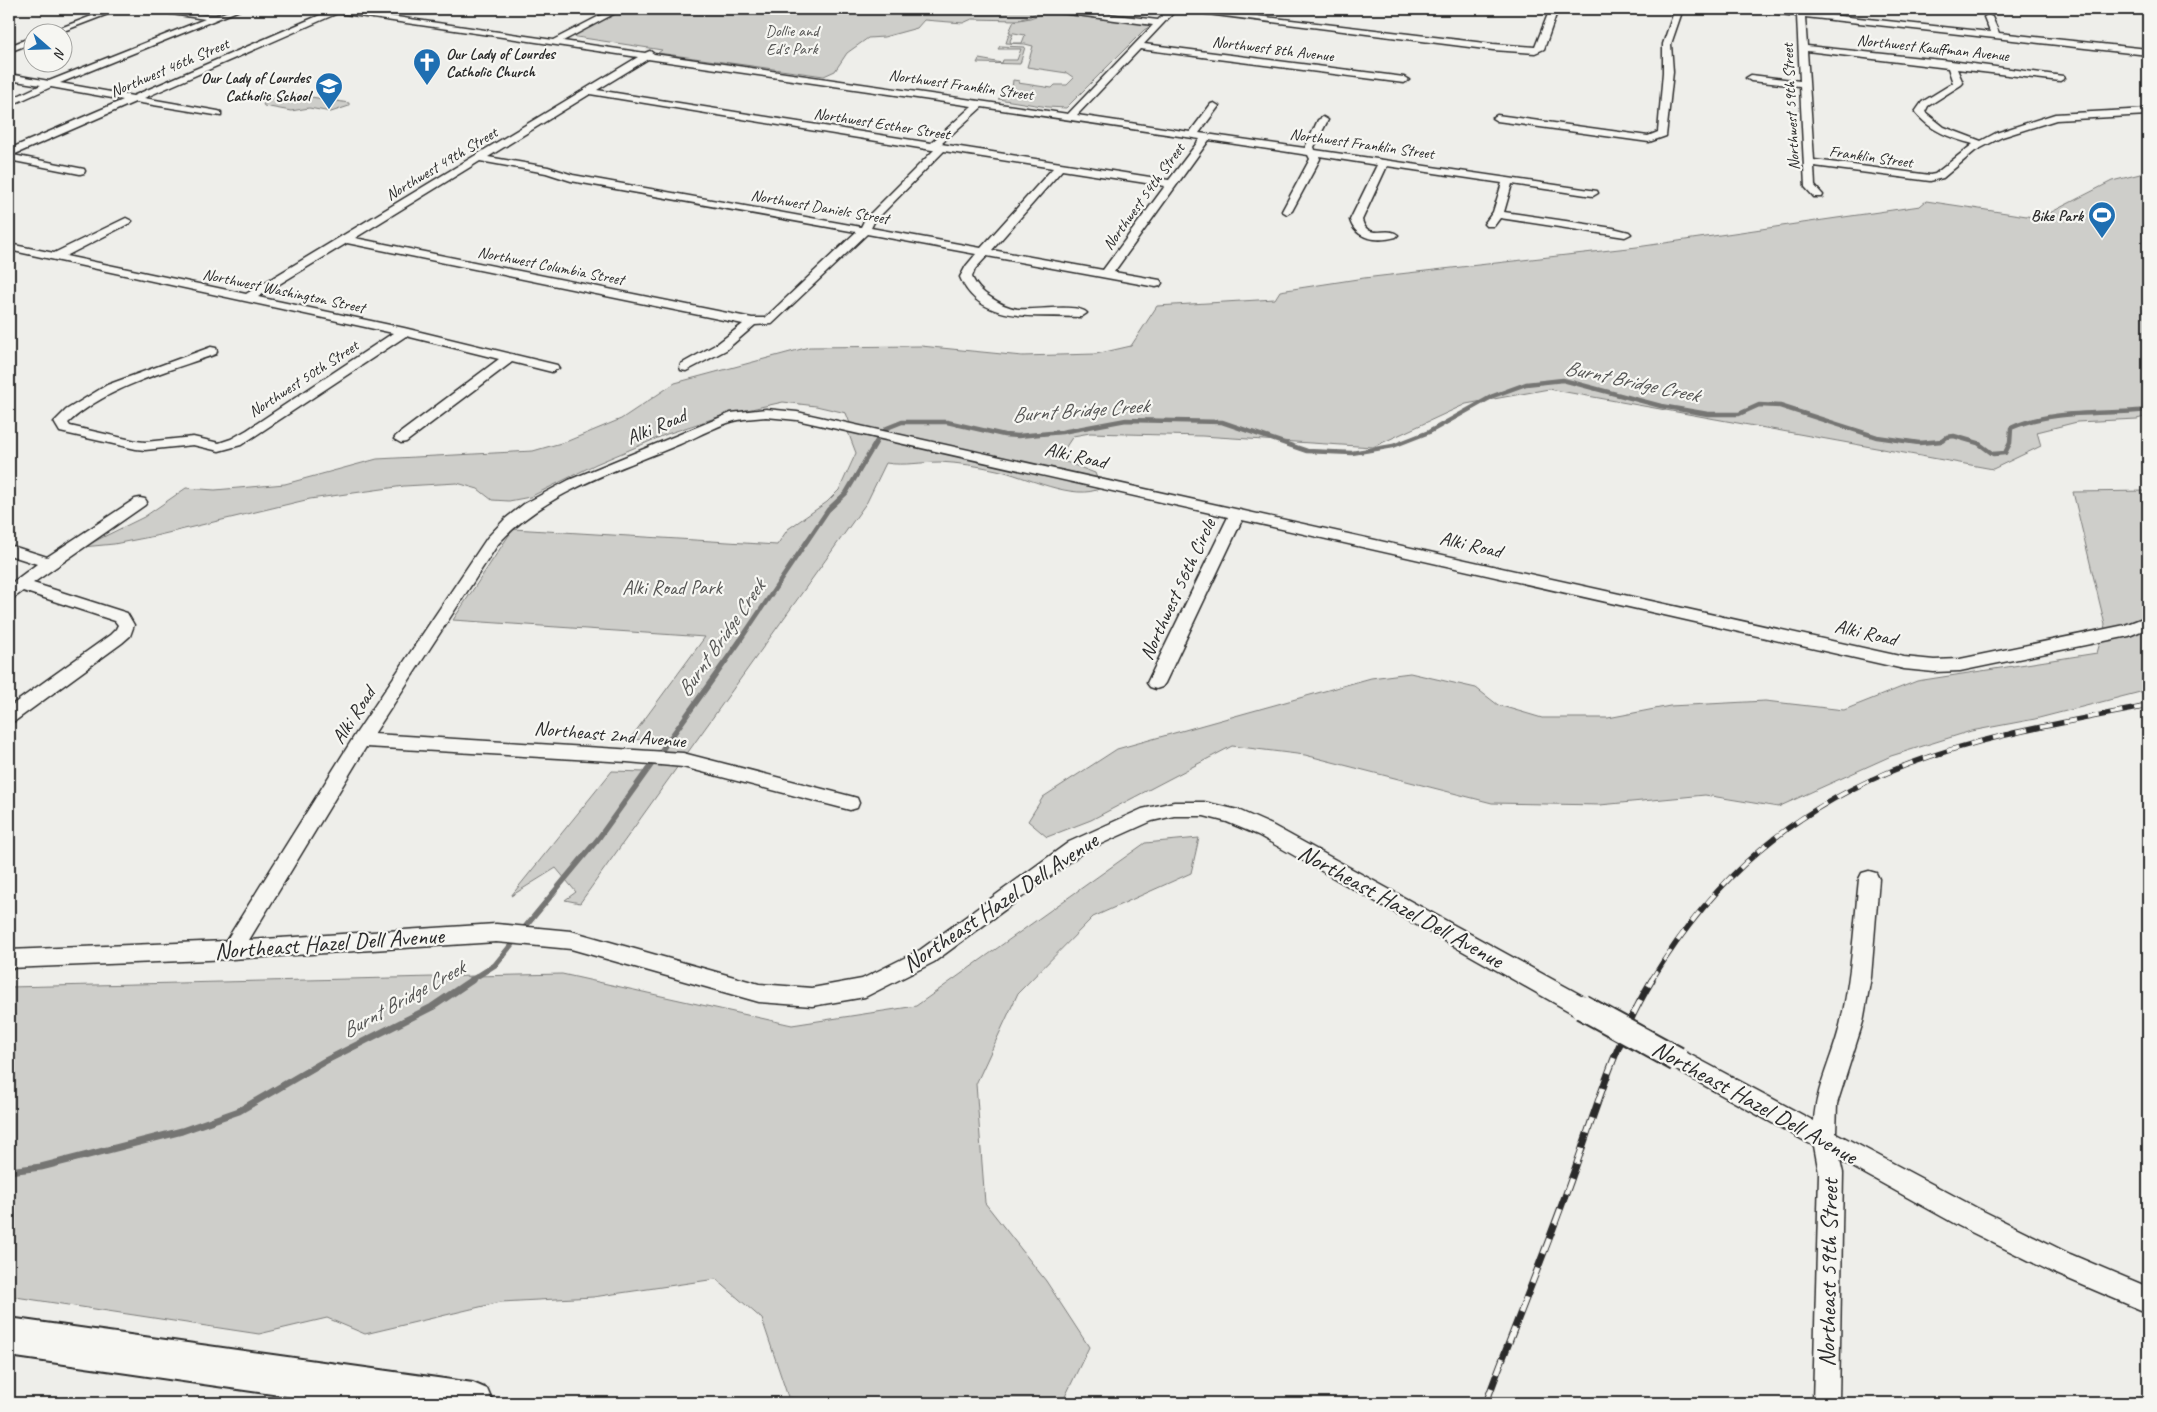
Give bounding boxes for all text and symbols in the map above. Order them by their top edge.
park label: Dollie and Ed's Park [765,21,821,59]
north arrow [22,22,72,72]
street label: Northwest Kauffman Avenue [1856,30,2012,66]
street label: Northwest 8th Avenue [1211,32,1336,67]
street label: Northwest 46th Street [107,33,233,102]
street label: Northwest 59th Street [1778,41,1804,171]
place label: Our Lady of Lourdes Catholic Church [446,44,556,82]
text: N [49,45,69,61]
church icon: Our Lady of Lourdes Catholic Church [412,47,442,86]
street label: Northwest Franklin Street [887,65,1036,105]
place label: Our Lady of Lourdes Catholic School [201,68,313,106]
school or university icon: Our Lady of Lourdes Catholic School [314,71,344,110]
street label: Northwest Esther Street [812,103,953,145]
street label: Northwest 49th Street [382,122,503,205]
street label: Northwest Franklin Street [1288,124,1437,164]
street label: Northwest 54th Street [1098,138,1190,254]
street label: Franklin Street [1828,141,1916,173]
street label: Northwest Daniels Street [749,185,893,229]
sports icon: Bike Park [2087,200,2117,239]
place label: Bike Park [2031,206,2085,226]
street label: Northwest Columbia Street [476,242,628,290]
street label: Northwest Washington Street [201,264,369,318]
street label: Northwest 50th Street [245,335,364,422]
water label: Burnt Bridge Creek [1563,354,1705,409]
water label: Burnt Bridge Creek [1011,392,1152,428]
street label: Alki Road [622,401,693,450]
street label: Alki Road [1042,436,1112,475]
street label: Northwest 56th Circle [1134,513,1222,664]
street label: Alki Road [1437,525,1507,564]
water label: Burnt Bridge Creek [671,572,773,701]
park label: Alki Road Park [622,575,724,600]
street label: Alki Road [1832,613,1902,652]
street label: Alki Road [326,679,383,748]
street label: Northeast 2nd Avenue [533,715,688,754]
street label: Northeast Hazel Dell Avenue [896,824,1105,979]
street label: Northeast Hazel Dell Avenue [1293,837,1511,976]
street label: Northeast Hazel Dell Avenue [213,920,447,966]
water label: Burnt Bridge Creek [337,953,472,1043]
street label: Northeast Hazel Dell Avenue [1647,1033,1865,1172]
street label: Northeast 59th Street [1811,1177,1845,1367]

